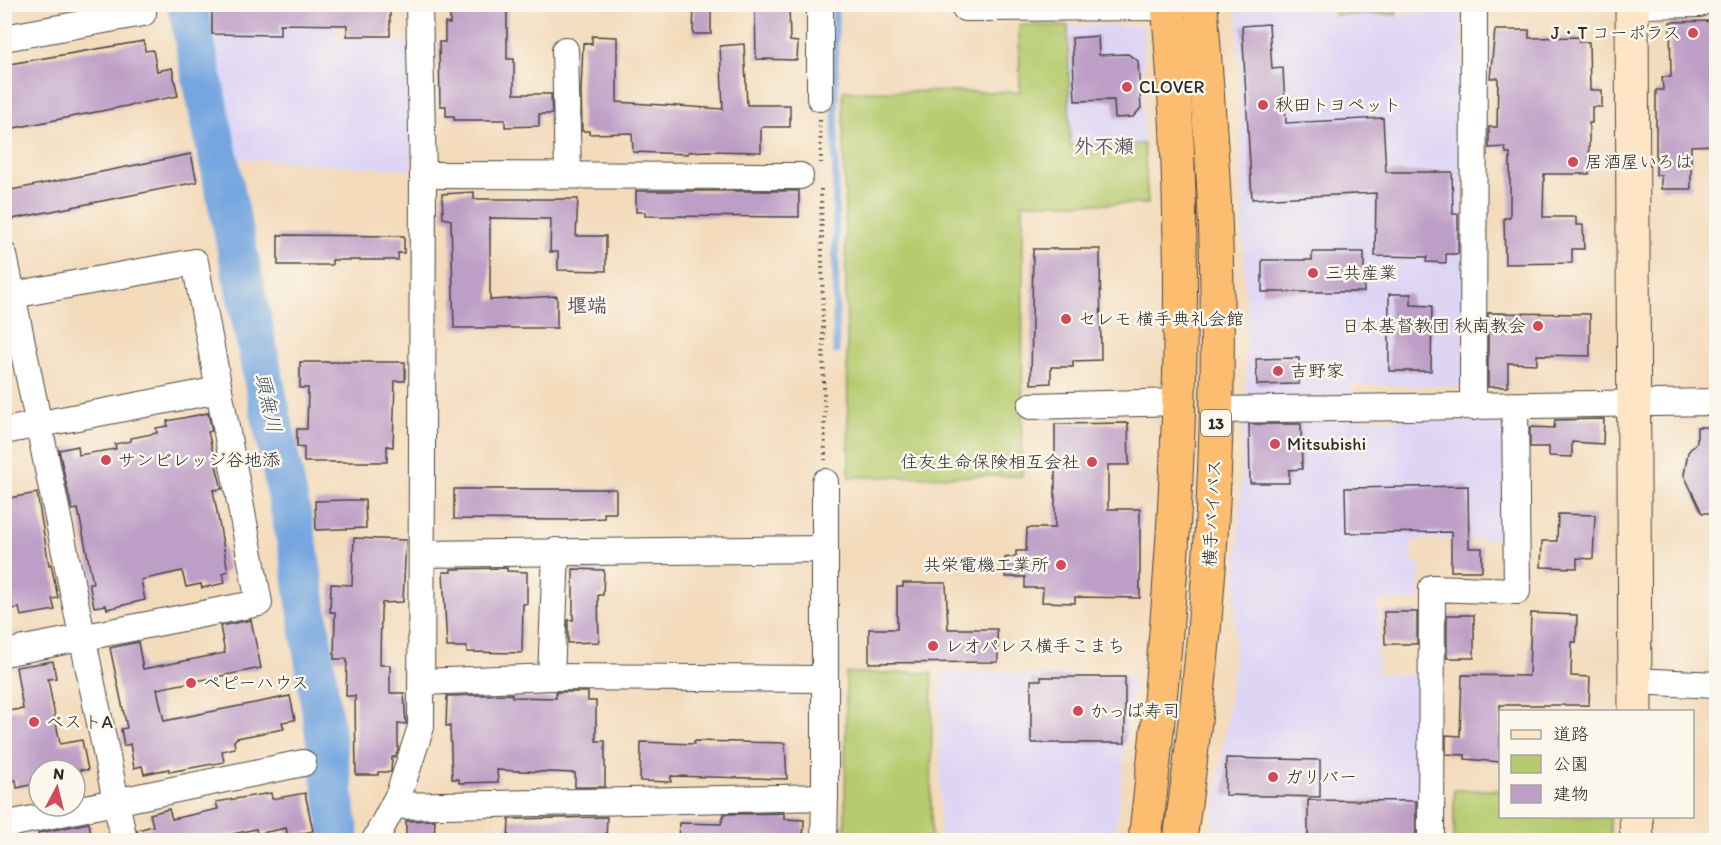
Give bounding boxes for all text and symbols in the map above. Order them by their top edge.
place label: J・T コーポラス [1551,22,1681,44]
marker: J・T コーポラス [1686,26,1700,40]
place label: CLOVER [1139,76,1204,98]
marker: CLOVER [1120,80,1134,94]
place label: 秋田トヨペット [1275,94,1401,116]
marker: 秋田トヨペット [1256,98,1270,112]
district label: 外不瀬 [1074,134,1134,158]
place label: 居酒屋いろは [1585,151,1693,173]
marker: 居酒屋いろは [1566,155,1580,169]
place label: 三共産業 [1325,262,1397,284]
marker: 三共産業 [1306,266,1320,280]
district label: 堰端 [567,293,607,317]
place label: セレモ 横手典礼会館 [1078,308,1244,330]
marker: セレモ 横手典礼会館 [1059,312,1073,326]
place label: 日本基督教団 秋南教会 [1342,315,1526,337]
marker: 日本基督教団 秋南教会 [1531,319,1545,333]
place label: 吉野家 [1290,360,1344,382]
marker: 吉野家 [1271,364,1285,378]
water label: 頭無川 [251,371,287,435]
road number: 13 [1201,410,1231,436]
place label: Mitsubishi [1287,433,1366,455]
marker: Mitsubishi [1268,437,1282,451]
place label: サンビレッジ谷地添 [118,449,281,471]
place label: 住友生命保険相互会社 [900,451,1080,473]
marker: サンビレッジ谷地添 [99,453,113,467]
marker: 住友生命保険相互会社 [1085,455,1099,469]
street label: 横手バイパス [1198,459,1226,567]
place label: 共栄電機工業所 [923,554,1049,576]
marker: 共栄電機工業所 [1054,558,1068,572]
place label: レオパレス横手こまち [945,635,1125,657]
marker: レオパレス横手こまち [926,639,940,653]
place label: ペピーハウス [203,672,309,694]
marker: ペピーハウス [184,676,198,690]
place label: かっぱ寿司 [1090,700,1180,722]
marker: かっぱ寿司 [1071,704,1085,718]
legend [1499,710,1694,818]
place label: ベストA [46,711,113,733]
marker: ベストA [27,715,41,729]
text: 道路 [1553,723,1589,745]
text: 公園 [1553,753,1589,775]
north arrow [27,758,87,818]
text: N [52,764,65,784]
place label: ガリバー [1285,766,1357,788]
marker: ガリバー [1266,770,1280,784]
text: 建物 [1553,783,1589,805]

